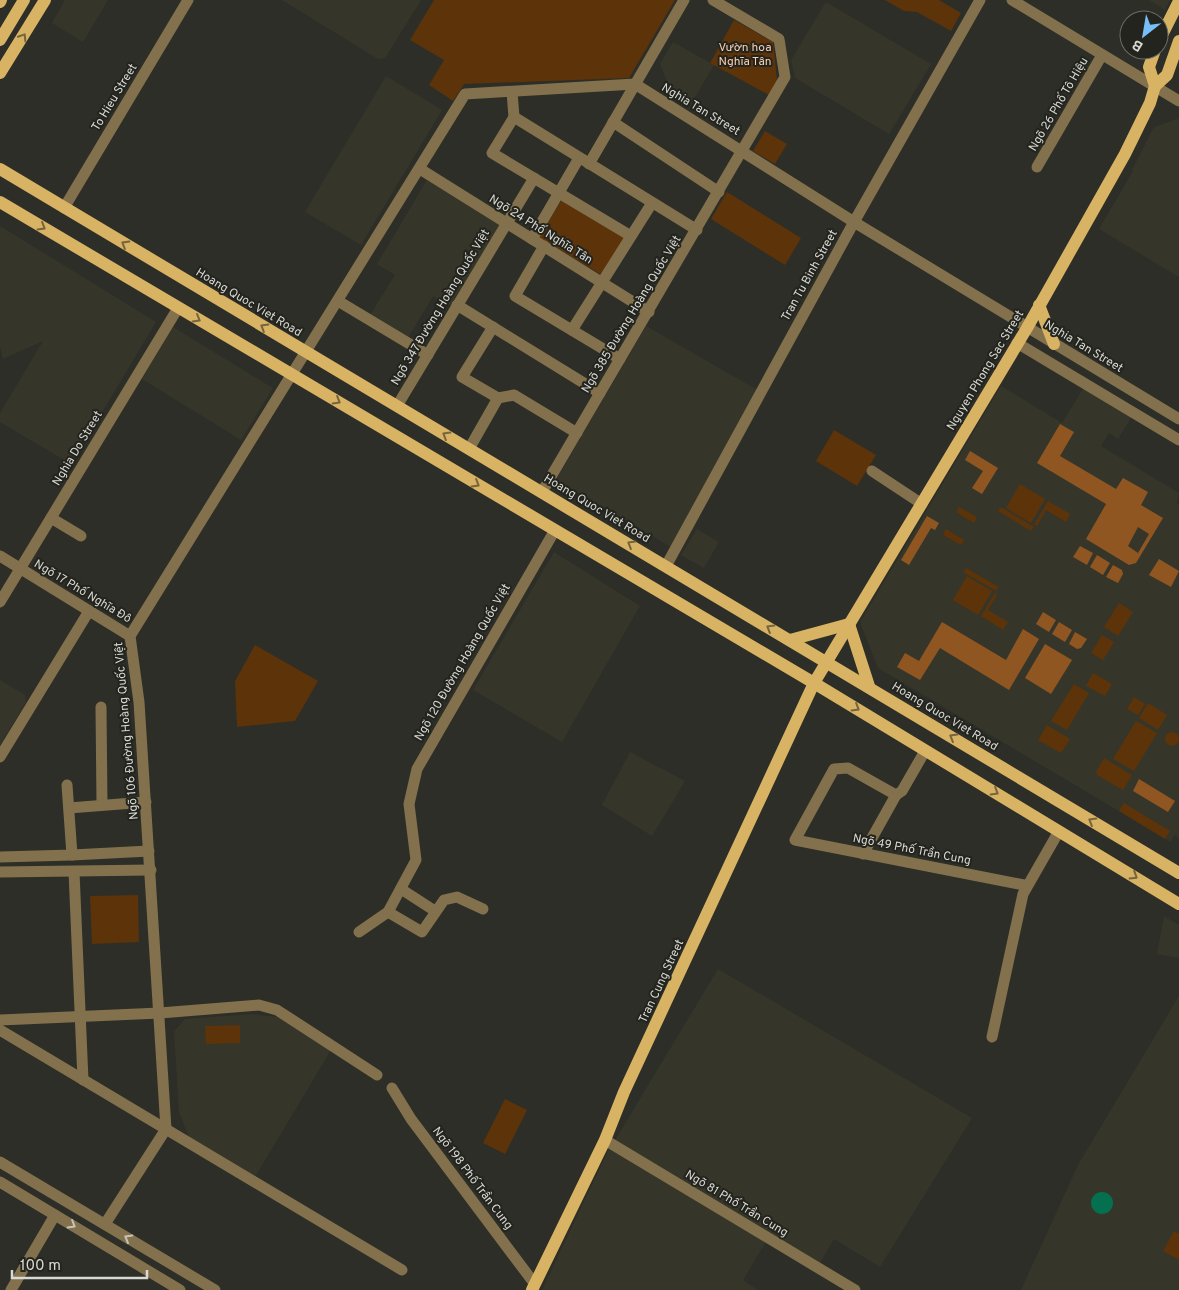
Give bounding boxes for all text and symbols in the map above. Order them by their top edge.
north arrow [1119,10,1169,60]
one-way arrow [16,33,26,42]
text: B [1130,35,1147,55]
park label: Vườn hoa Nghĩa Tân [718,40,772,70]
street label: Ngõ 26 Phố Tô Hiệu [1025,55,1092,154]
street label: To Hieu Street [88,61,141,134]
street label: Nghia Tan Street [658,80,743,140]
street label: Ngõ 24 Phố Nghĩa Tân [486,191,595,268]
one-way arrow [37,221,46,231]
street label: Ngõ 347 Đường Hoàng Quốc Việt [388,226,494,389]
street label: Tran Tu Binh Street [778,227,842,324]
street label: Ngõ 385 Đường Hoàng Quốc Việt [578,233,685,396]
one-way arrow [121,240,130,250]
street label: Hoang Quoc Viet Road [192,265,305,341]
street label: Nguyen Phong Sac Street [944,307,1028,434]
one-way arrow [191,312,200,322]
street label: Nghia Tan Street [1041,317,1126,377]
one-way arrow [261,323,270,333]
one-way arrow [331,395,340,405]
street label: Nghia Do Street [49,408,107,489]
one-way arrow [442,431,451,441]
street label: Hoang Quoc Viet Road [540,471,653,547]
one-way arrow [471,478,480,488]
one-way arrow [627,541,636,551]
street label: Ngõ 17 Phố Nghĩa Đô [31,556,134,627]
street label: Ngõ 120 Đường Hoàng Quốc Việt [411,581,515,744]
one-way arrow [767,624,776,634]
street label: Ngõ 106 Đường Hoàng Quốc Việt [111,641,143,821]
street label: Hoang Quoc Viet Road [888,679,1001,755]
one-way arrow [851,702,860,712]
one-way arrow [949,734,958,744]
one-way arrow [989,786,998,796]
one-way arrow [1089,817,1098,827]
street label: Ngõ 49 Phố Trần Cung [851,831,972,869]
one-way arrow [1129,870,1138,880]
street label: Tran Cung Street [636,937,688,1026]
street label: Ngõ 198 Phố Trần Cung [428,1124,516,1233]
street label: Ngõ 81 Phố Trần Cung [682,1167,791,1241]
one-way arrow [66,1219,75,1229]
one-way arrow [125,1235,134,1245]
scale bar [12,1248,148,1280]
text: 100 m [20,1257,61,1276]

